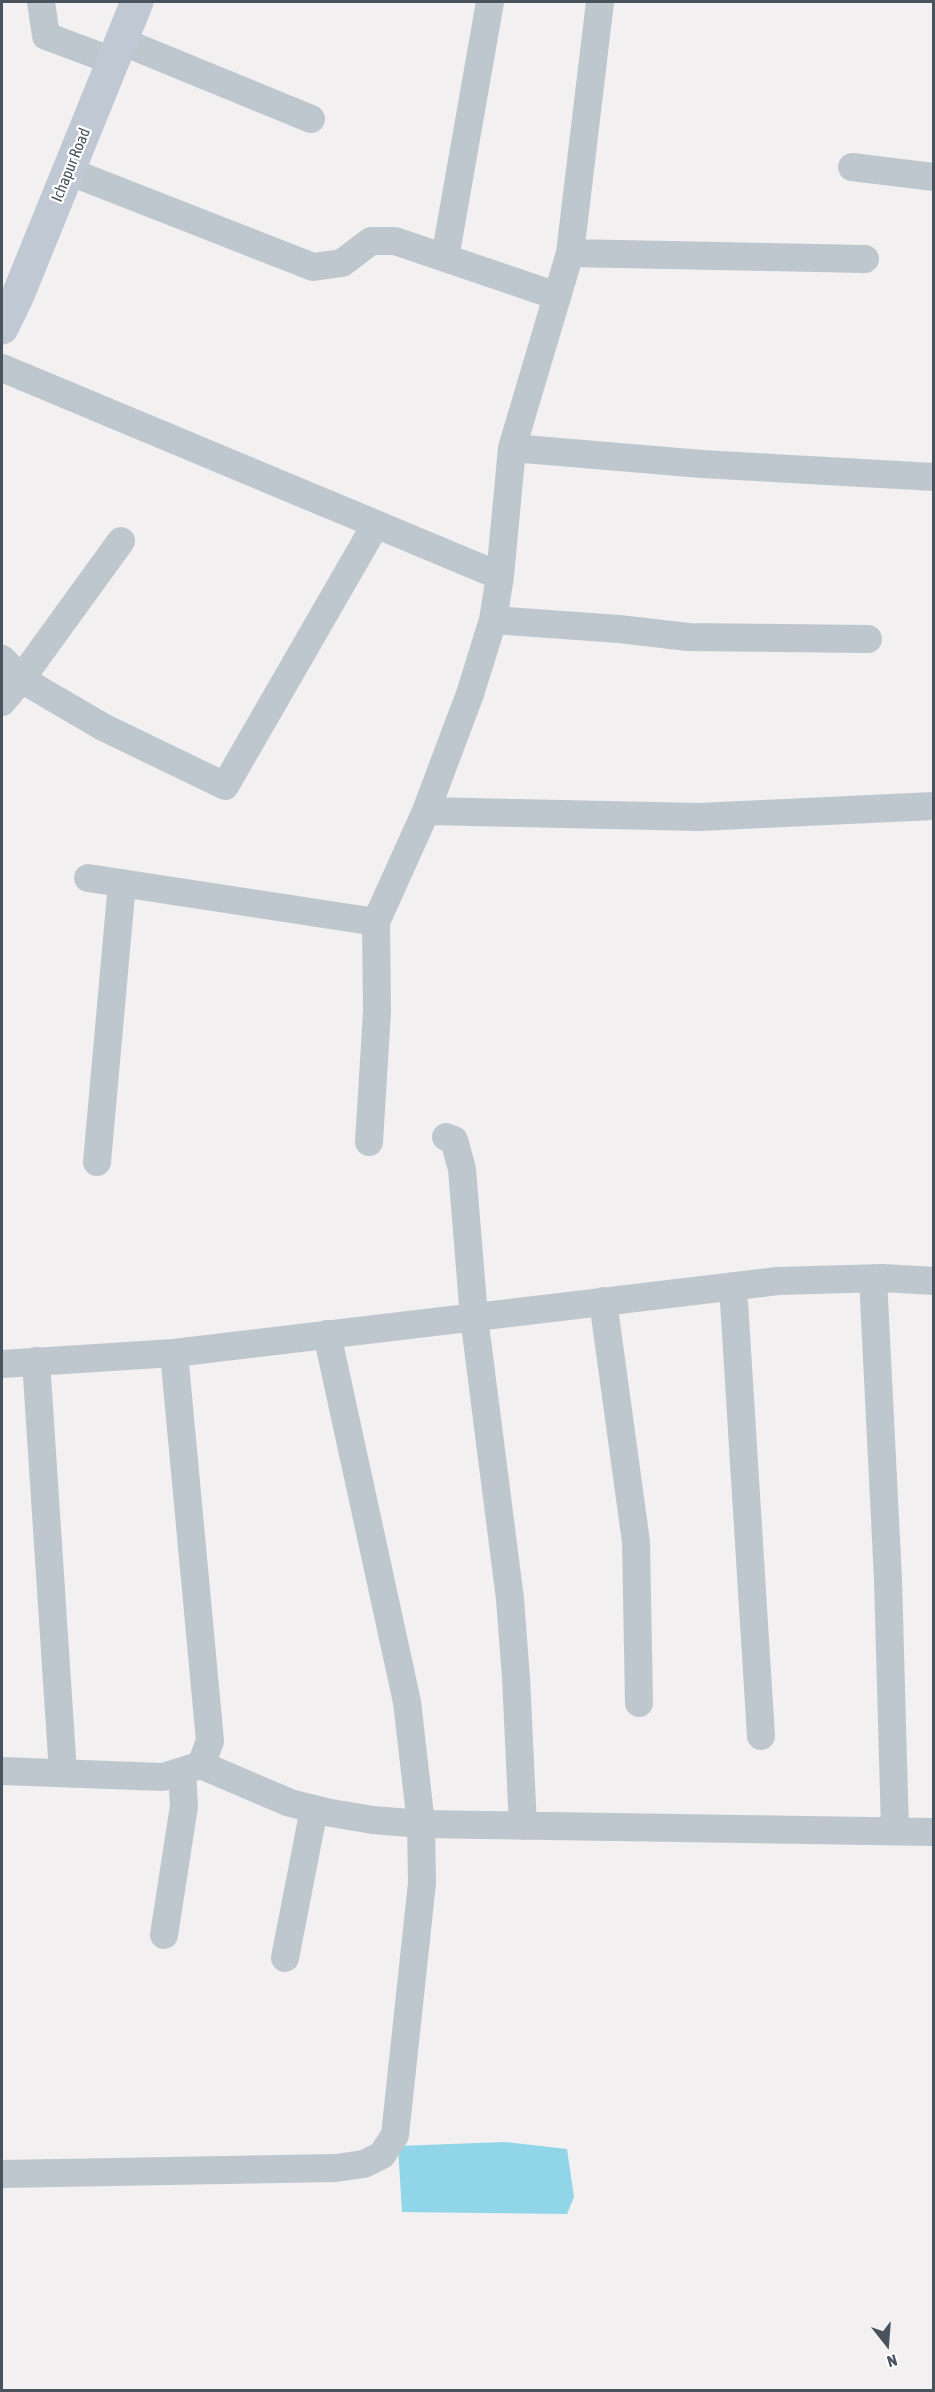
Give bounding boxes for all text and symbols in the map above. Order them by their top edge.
street label: Ichapur Road [47,125,95,205]
north arrow [857,2314,917,2374]
text: N [885,2351,899,2371]

